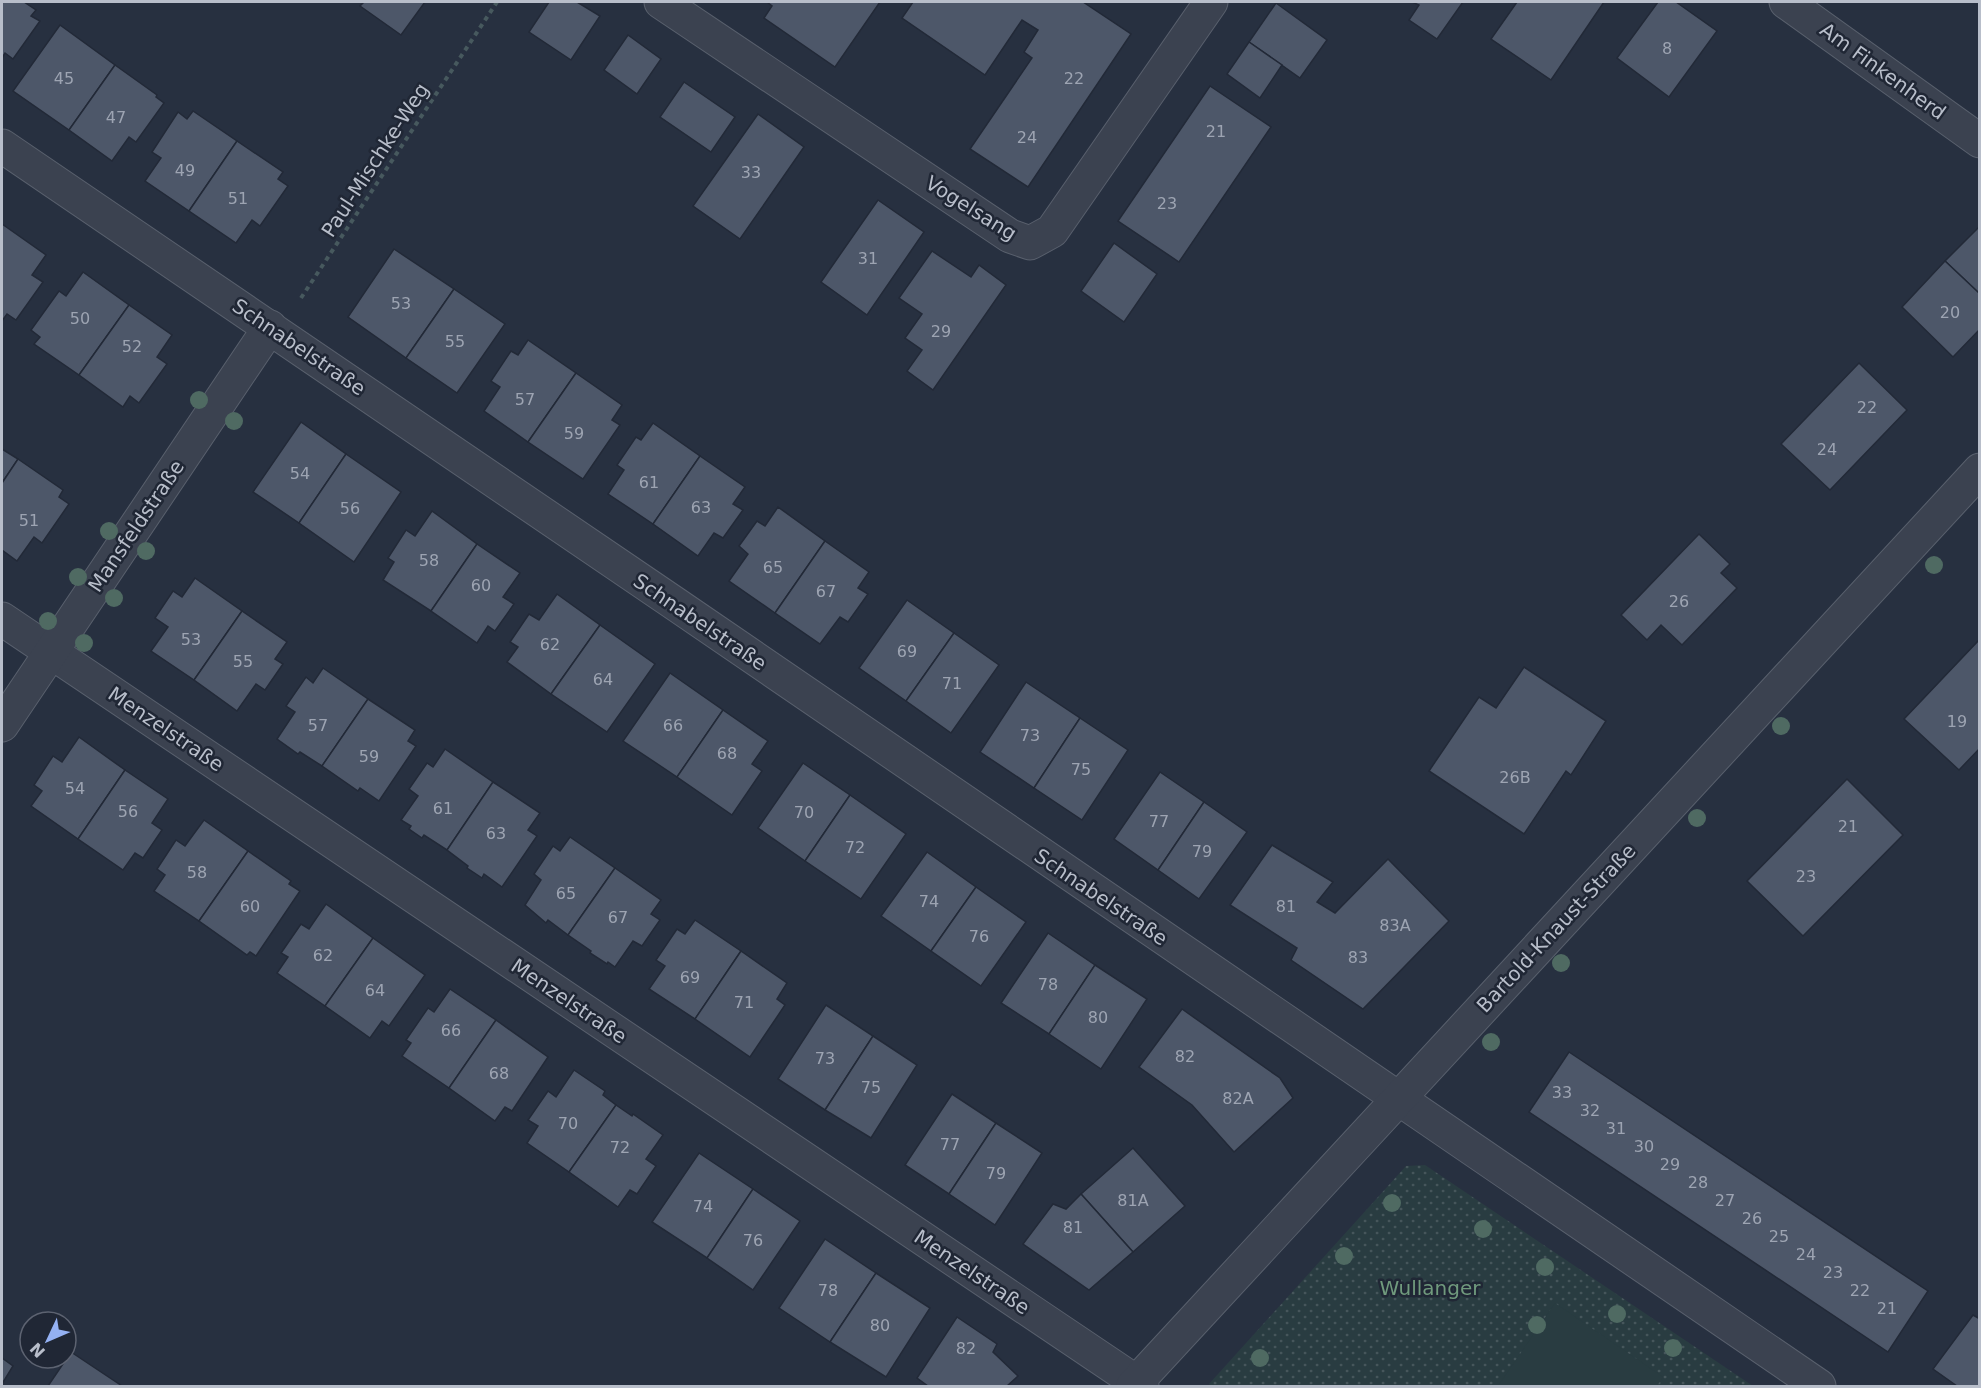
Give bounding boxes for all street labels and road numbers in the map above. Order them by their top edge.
street label: Am Finkenherd [1816,17,1950,125]
street label: Paul-Mischke-Weg [316,78,434,242]
street label: Vogelsang [921,171,1021,245]
street label: Schnabelstraße [228,294,370,400]
street label: Mansfeldstraße [83,456,189,596]
street label: Schnabelstraße [629,569,771,675]
street label: Menzelstraße [104,682,228,776]
street label: Bartold-Knaust-Straße [1472,839,1640,1017]
street label: Schnabelstraße [1030,844,1172,950]
street label: Menzelstraße [507,954,631,1048]
street label: Menzelstraße [910,1225,1034,1319]

